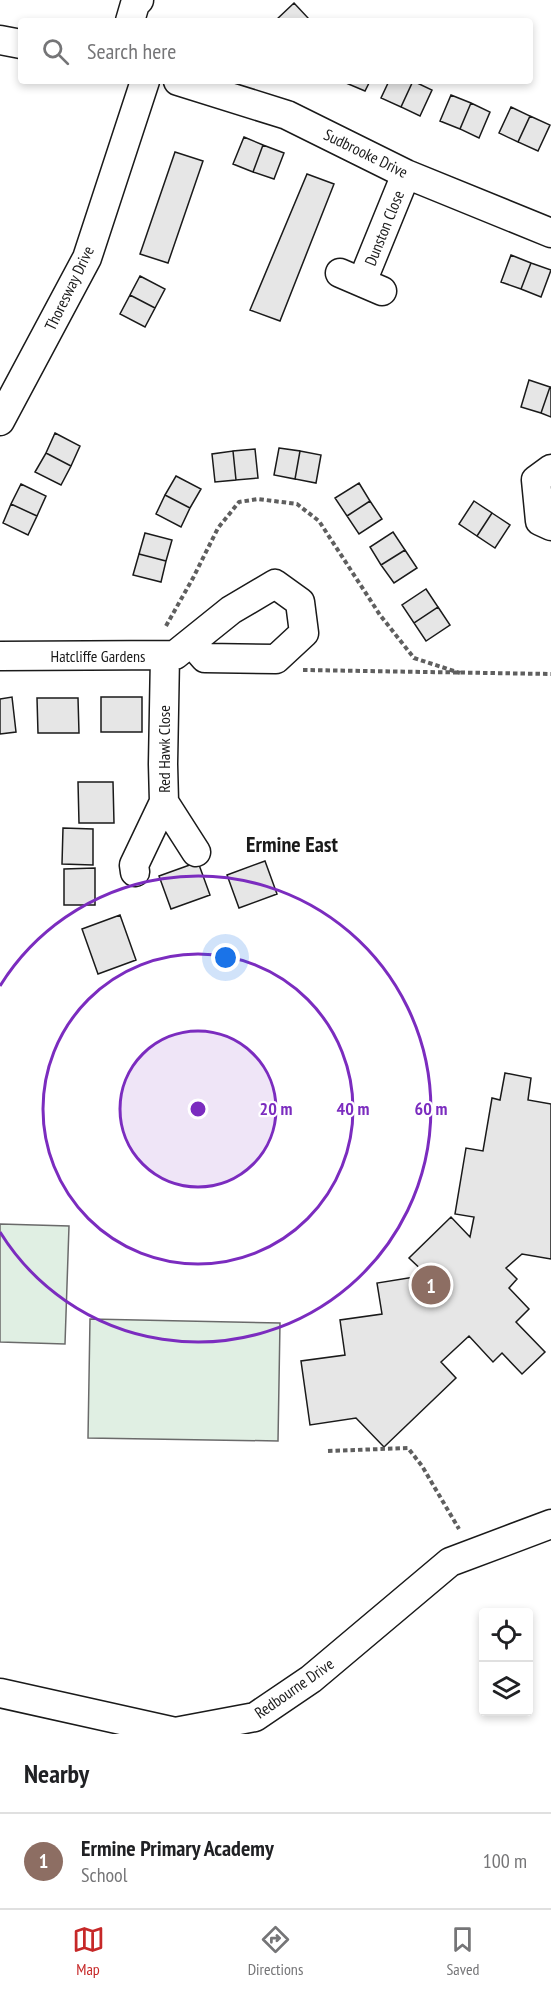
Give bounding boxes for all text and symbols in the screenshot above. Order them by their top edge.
search box [18,18,533,84]
icon: search [39,35,72,68]
text: Search here [87,37,176,65]
street label: Sudbrooke Drive [321,124,411,182]
street label: Dunston Close [360,187,408,269]
street label: Thoresway Drive [40,243,98,333]
street label: Hatcliffe Gardens [51,646,145,666]
street label: Red Hawk Close [154,705,174,793]
district label: Ermine East [246,830,339,858]
your location [211,943,240,972]
text: 20 m [260,1097,292,1120]
text: 40 m [337,1097,369,1120]
text: 60 m [415,1097,447,1120]
centre of rings [188,1099,208,1119]
pin: 1 [412,1262,450,1308]
map controls [479,1608,533,1716]
button: locate [479,1608,533,1662]
street label: Redbourne Drive [251,1653,337,1723]
button: layers [479,1662,533,1716]
text: Nearby [24,1757,89,1790]
text: Ermine Primary Academy [81,1834,274,1862]
text: 1 [39,1848,48,1874]
text: 100 m [483,1848,527,1874]
text: School [81,1862,127,1888]
tab: Map [72,1923,105,1979]
tab: Directions [248,1923,303,1979]
tab: Saved [446,1923,479,1979]

